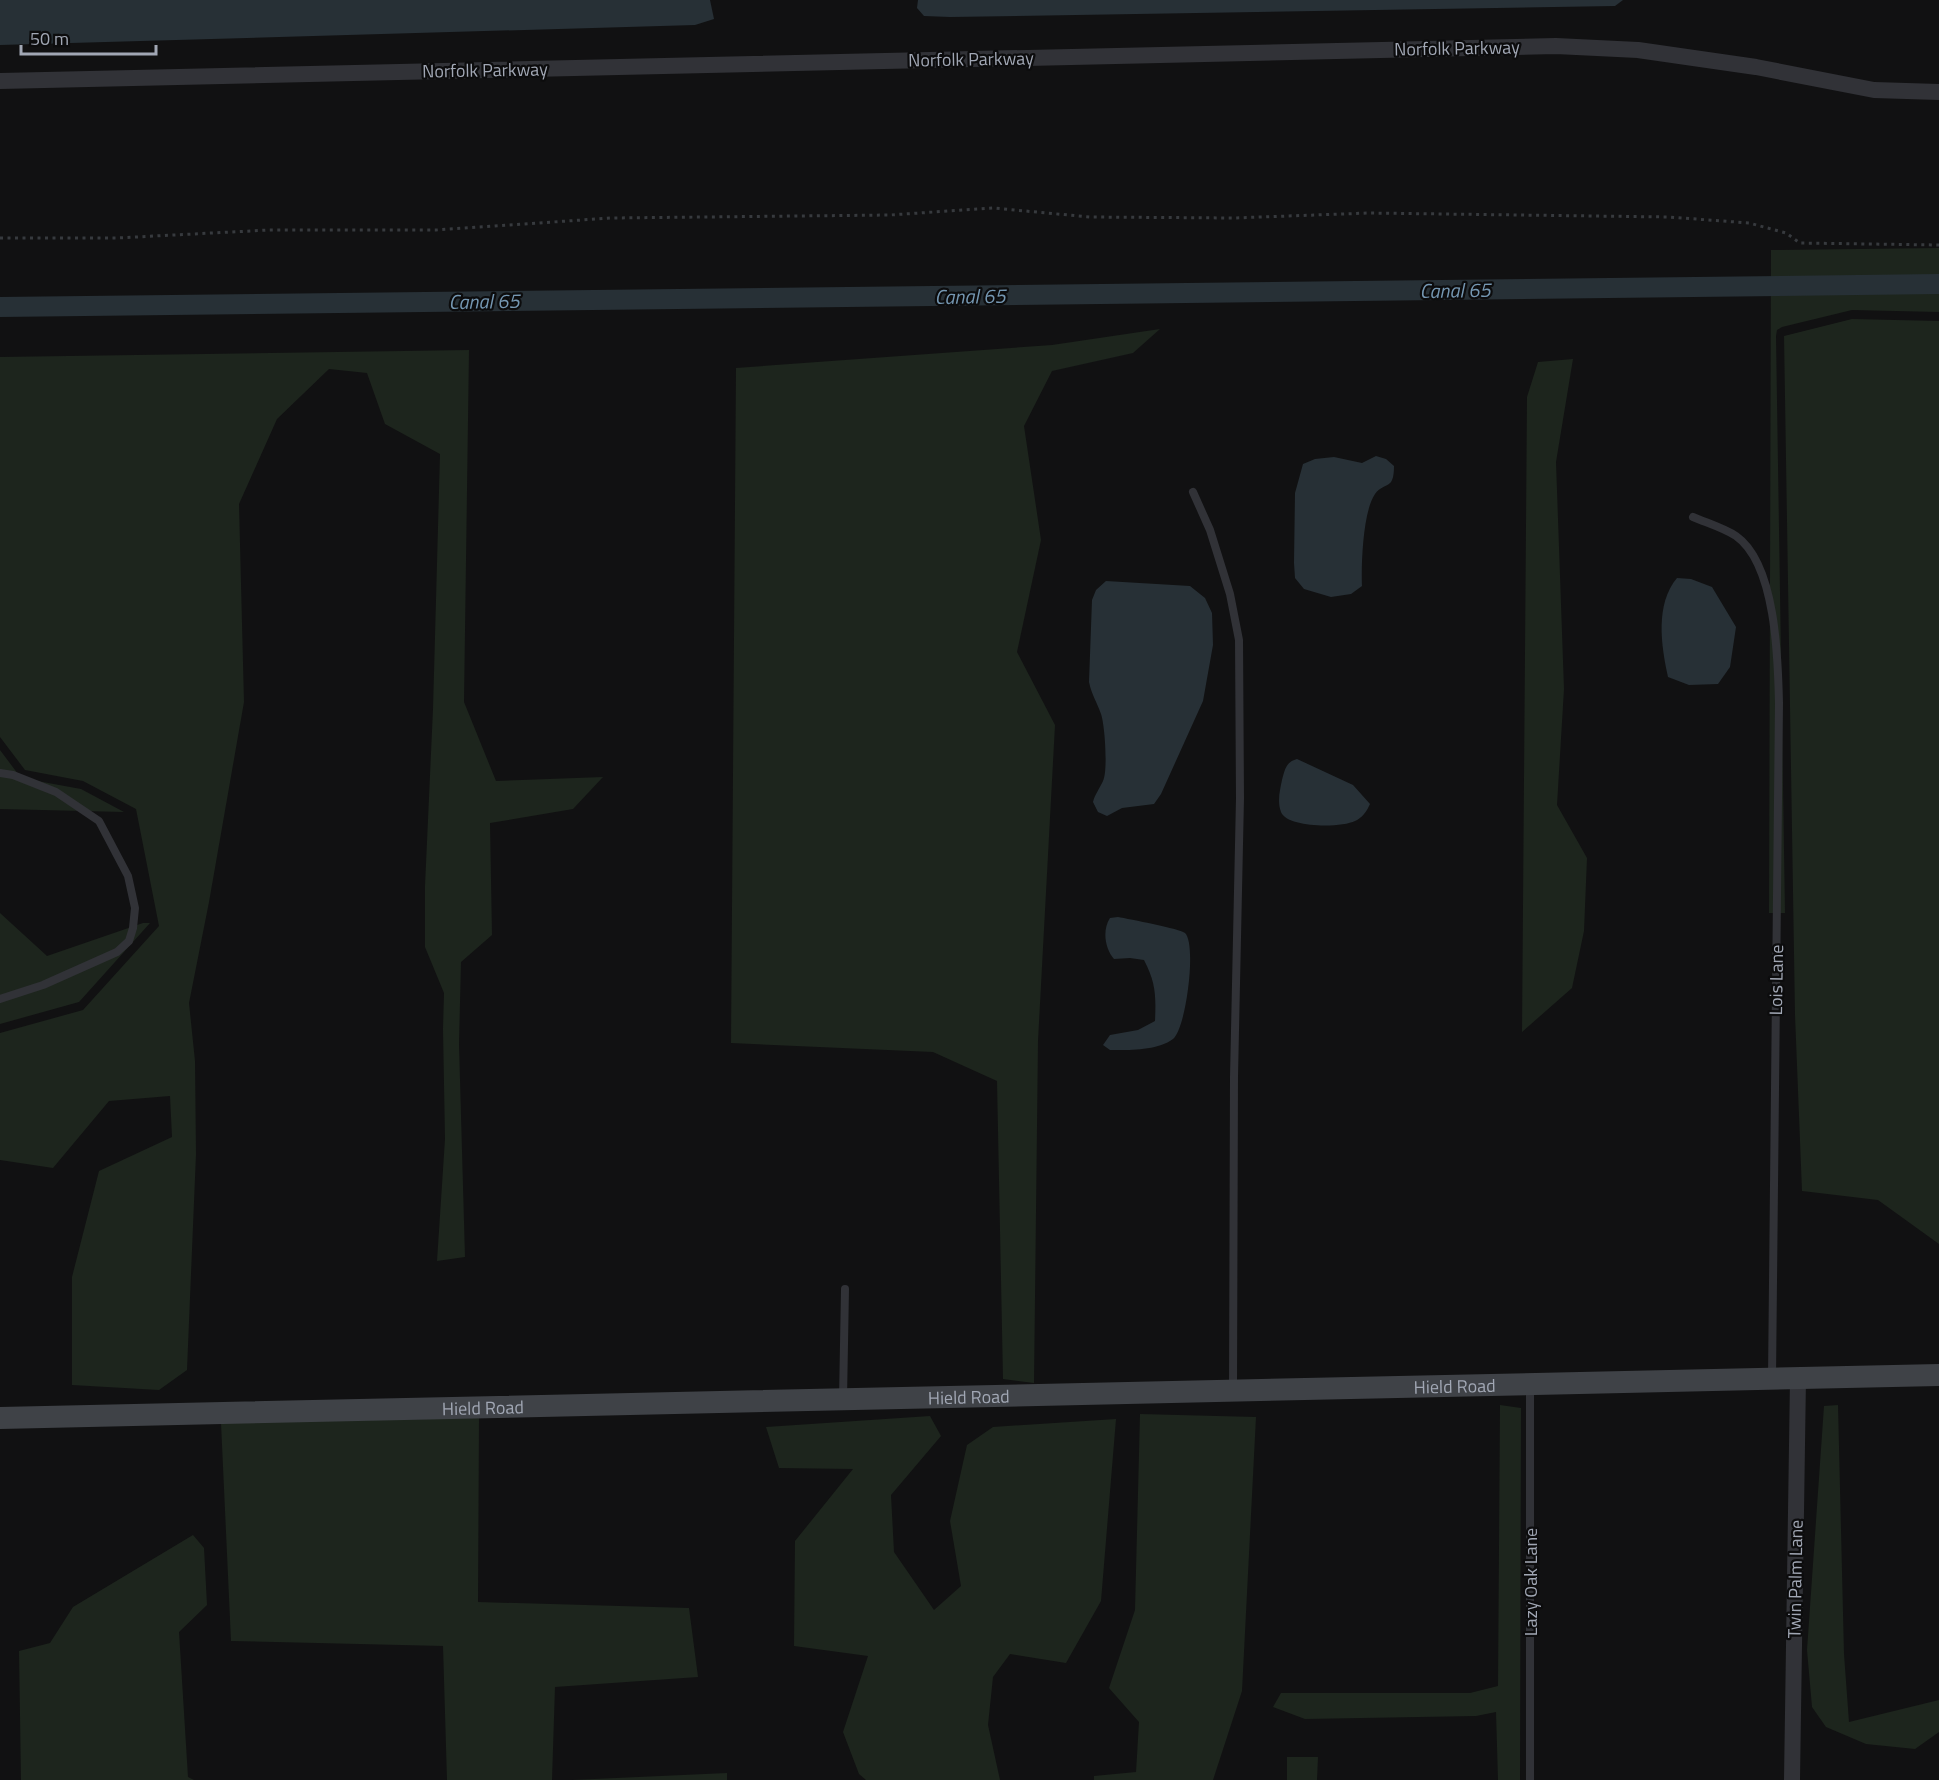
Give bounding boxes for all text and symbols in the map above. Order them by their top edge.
scale bar [21,18,156,56]
text: 50 m [30,25,69,52]
street label: Norfolk Parkway [1394,33,1520,63]
street label: Norfolk Parkway [908,44,1034,74]
street label: Norfolk Parkway [422,55,548,85]
water label: Canal 65 [1419,274,1493,306]
water label: Canal 65 [934,280,1008,312]
water label: Canal 65 [448,285,522,317]
street label: Lois Lane [1762,944,1790,1016]
street label: Hield Road [1413,1371,1496,1400]
street label: Hield Road [928,1382,1010,1411]
street label: Hield Road [442,1393,524,1422]
street label: Twin Palm Lane [1780,1519,1810,1639]
street label: Lazy Oak Lane [1517,1528,1544,1636]

